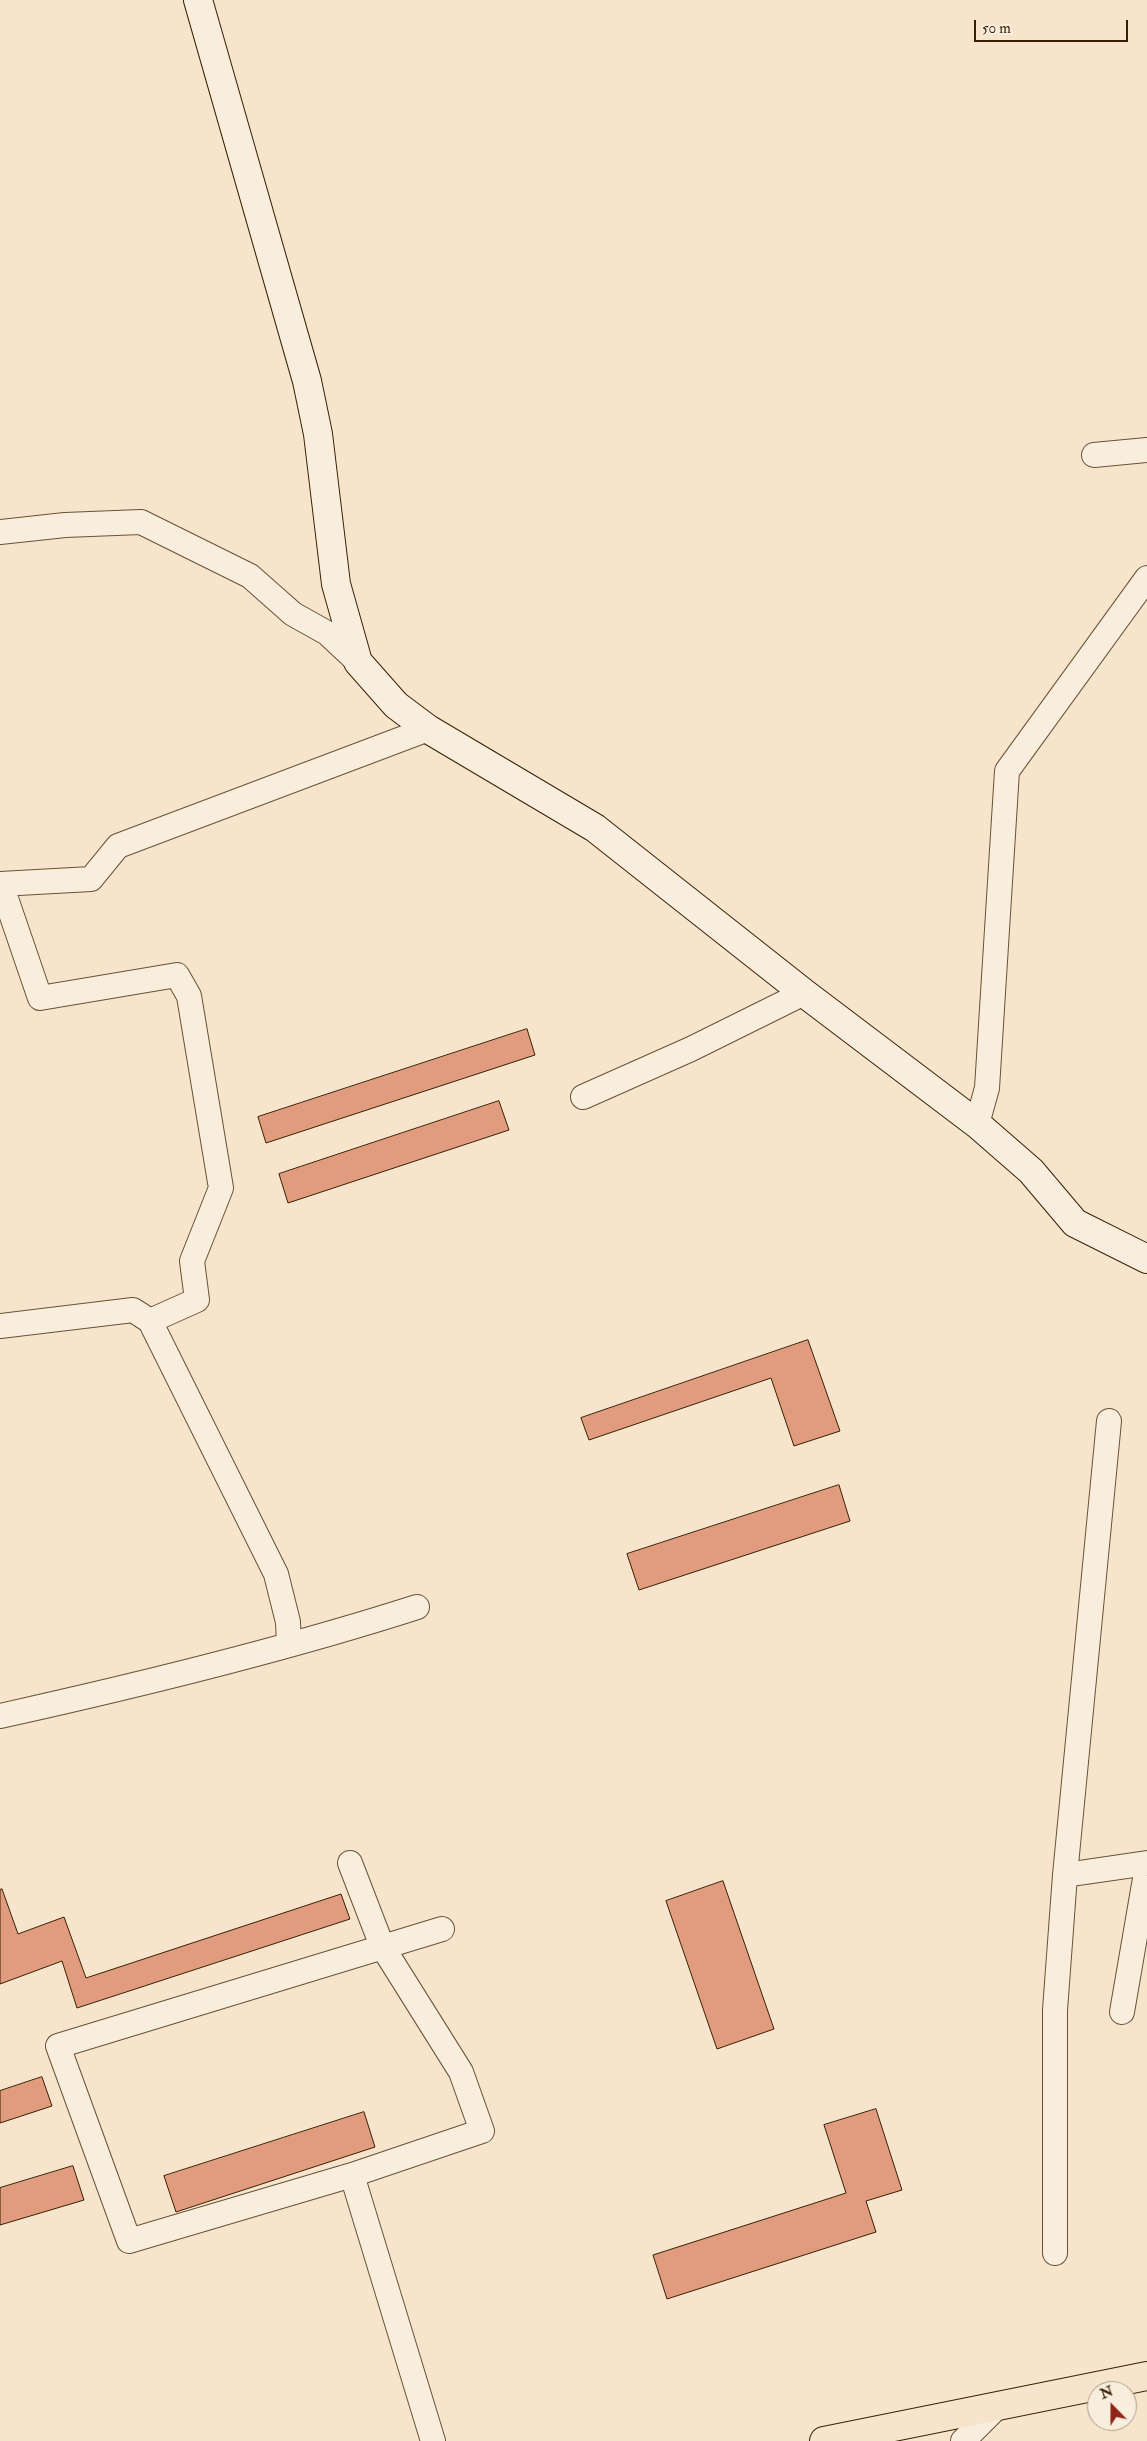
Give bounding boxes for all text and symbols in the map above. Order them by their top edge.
scale bar [977,10,1131,42]
text: 50 m [982,19,1011,38]
north arrow [1087,2381,1137,2431]
text: N [1098,2382,1116,2403]

